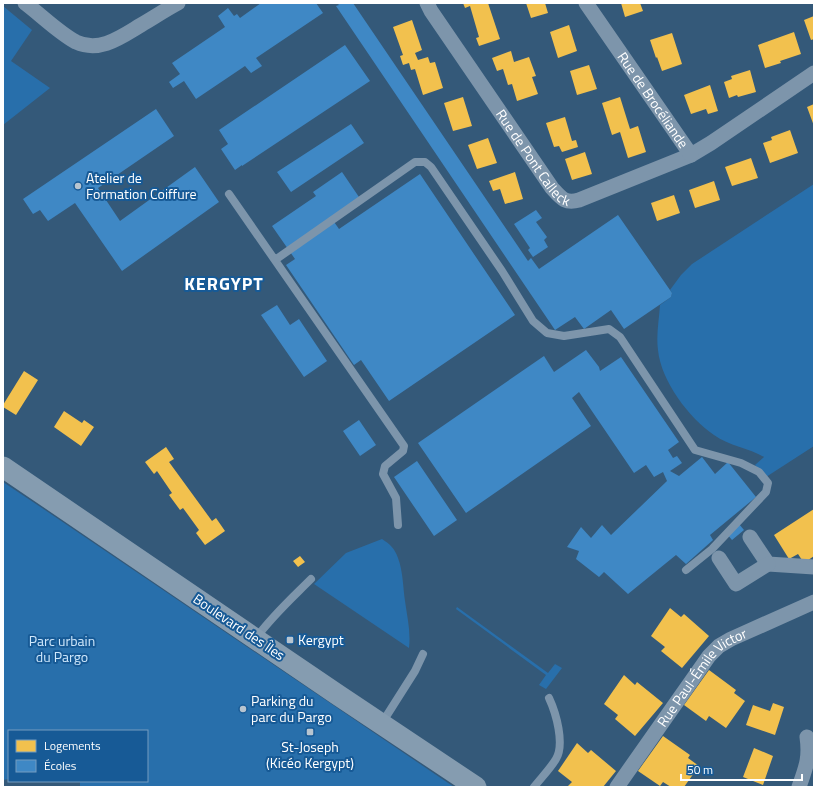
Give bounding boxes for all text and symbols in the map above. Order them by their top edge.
street label: Rue de Brocéliande [613,47,694,152]
street label: Rue de Pont Calleck [491,105,573,211]
place label: Atelier de Formation Coiffure [86,167,196,204]
marker: Atelier de Formation Coiffure [73,181,83,191]
district label: KERGYPT [184,270,264,297]
street label: Boulevard des Îles [189,588,289,665]
street label: Rue Paul-Émile Victor [651,622,750,731]
place label: Kergypt [298,629,344,650]
park label: Parc urbain du Pargo [29,630,95,667]
marker: Kergypt [285,635,295,645]
place label: Parking du parc du Pargo [251,690,332,727]
marker: Parking du parc du Pargo [238,704,248,714]
marker: St-Joseph (Kicéo Kergypt) [305,727,315,737]
legend [8,730,148,782]
text: Logements [44,736,101,755]
place label: St-Joseph (Kicéo Kergypt) [266,736,354,773]
text: Écoles [44,756,77,775]
scale bar [681,756,802,782]
text: 50 m [687,760,713,779]

